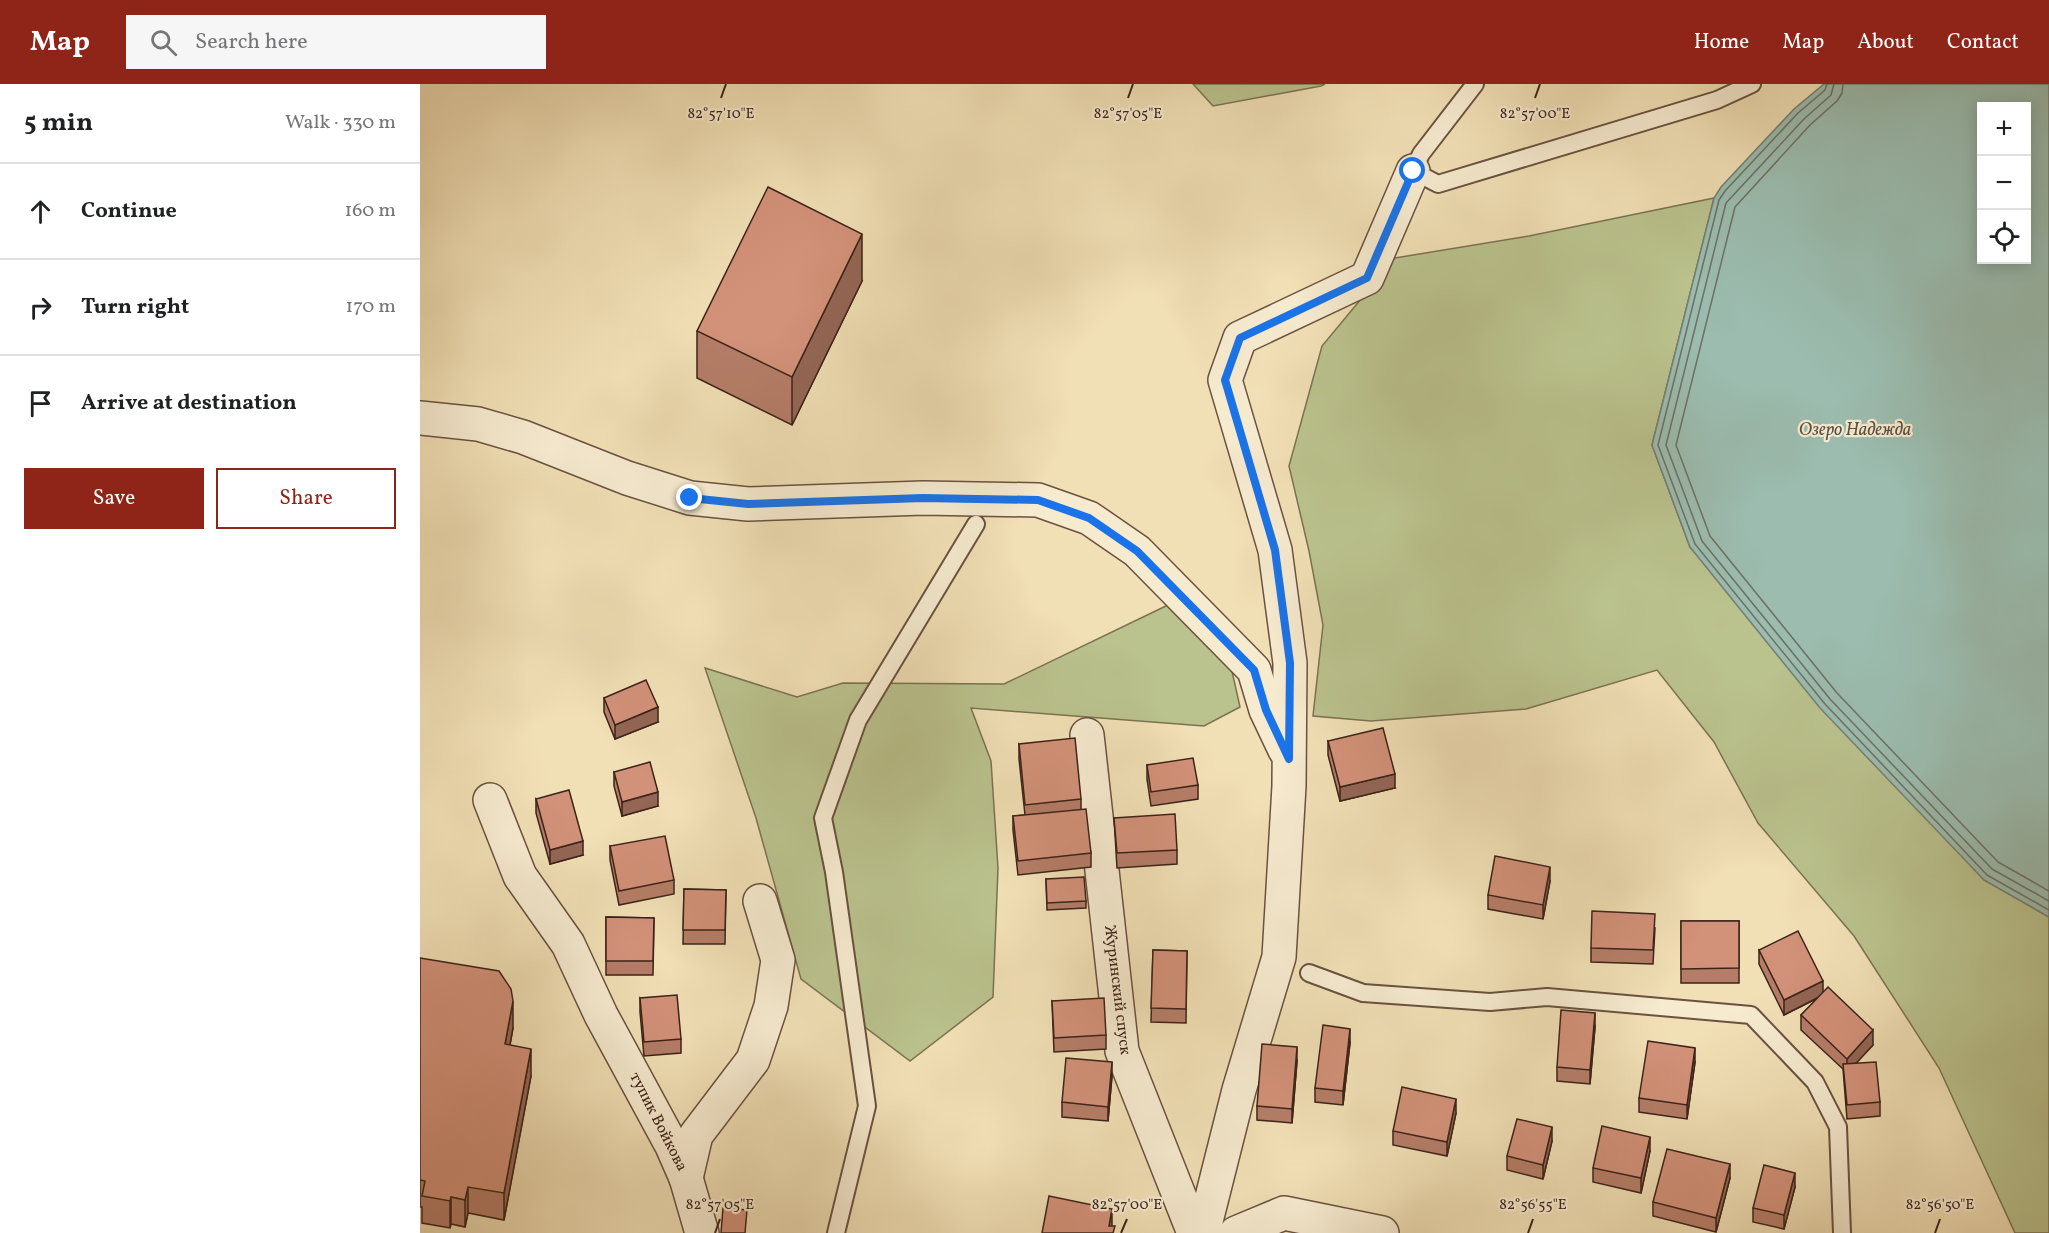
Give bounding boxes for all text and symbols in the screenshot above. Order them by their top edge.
search box [126,15,546,69]
text: Map [30,23,90,62]
icon: search [147,26,180,59]
text: Search here [195,27,308,58]
text: Home [1694,28,1749,57]
text: Map [1782,28,1824,57]
text: About [1857,28,1914,57]
text: Contact [1947,28,2019,57]
map controls [1977,102,2031,264]
button: + [1977,102,2031,156]
text: 82°57'10"E [687,104,755,125]
text: 82°57'05"E [1094,104,1162,125]
text: 82°57'00"E [1500,104,1570,125]
text: 5 min [24,105,93,141]
text: Walk · 330 m [285,109,396,137]
button: − [1977,156,2031,210]
route start [1399,157,1425,183]
icon: ahead [24,195,57,228]
text: Continue [81,196,177,227]
text: 160 m [344,197,396,225]
button: locate [1977,210,2031,264]
icon: right [24,291,57,324]
text: Turn right [81,292,189,323]
text: 170 m [346,293,396,321]
icon: arrive [24,387,57,420]
text: Arrive at destination [81,388,297,419]
water label: Озеро Надежда [1799,418,1911,443]
button: Save [24,468,204,529]
button: Share [216,468,396,529]
route end [676,484,702,510]
street label: Журинский спуск [1098,924,1136,1057]
street label: тупик Войкова [624,1069,692,1175]
text: 82°57'05"E [686,1195,754,1216]
text: 82°57'00"E [1092,1195,1162,1216]
text: 82°56'55"E [1499,1195,1567,1216]
text: 82°56'50"E [1906,1195,1974,1216]

